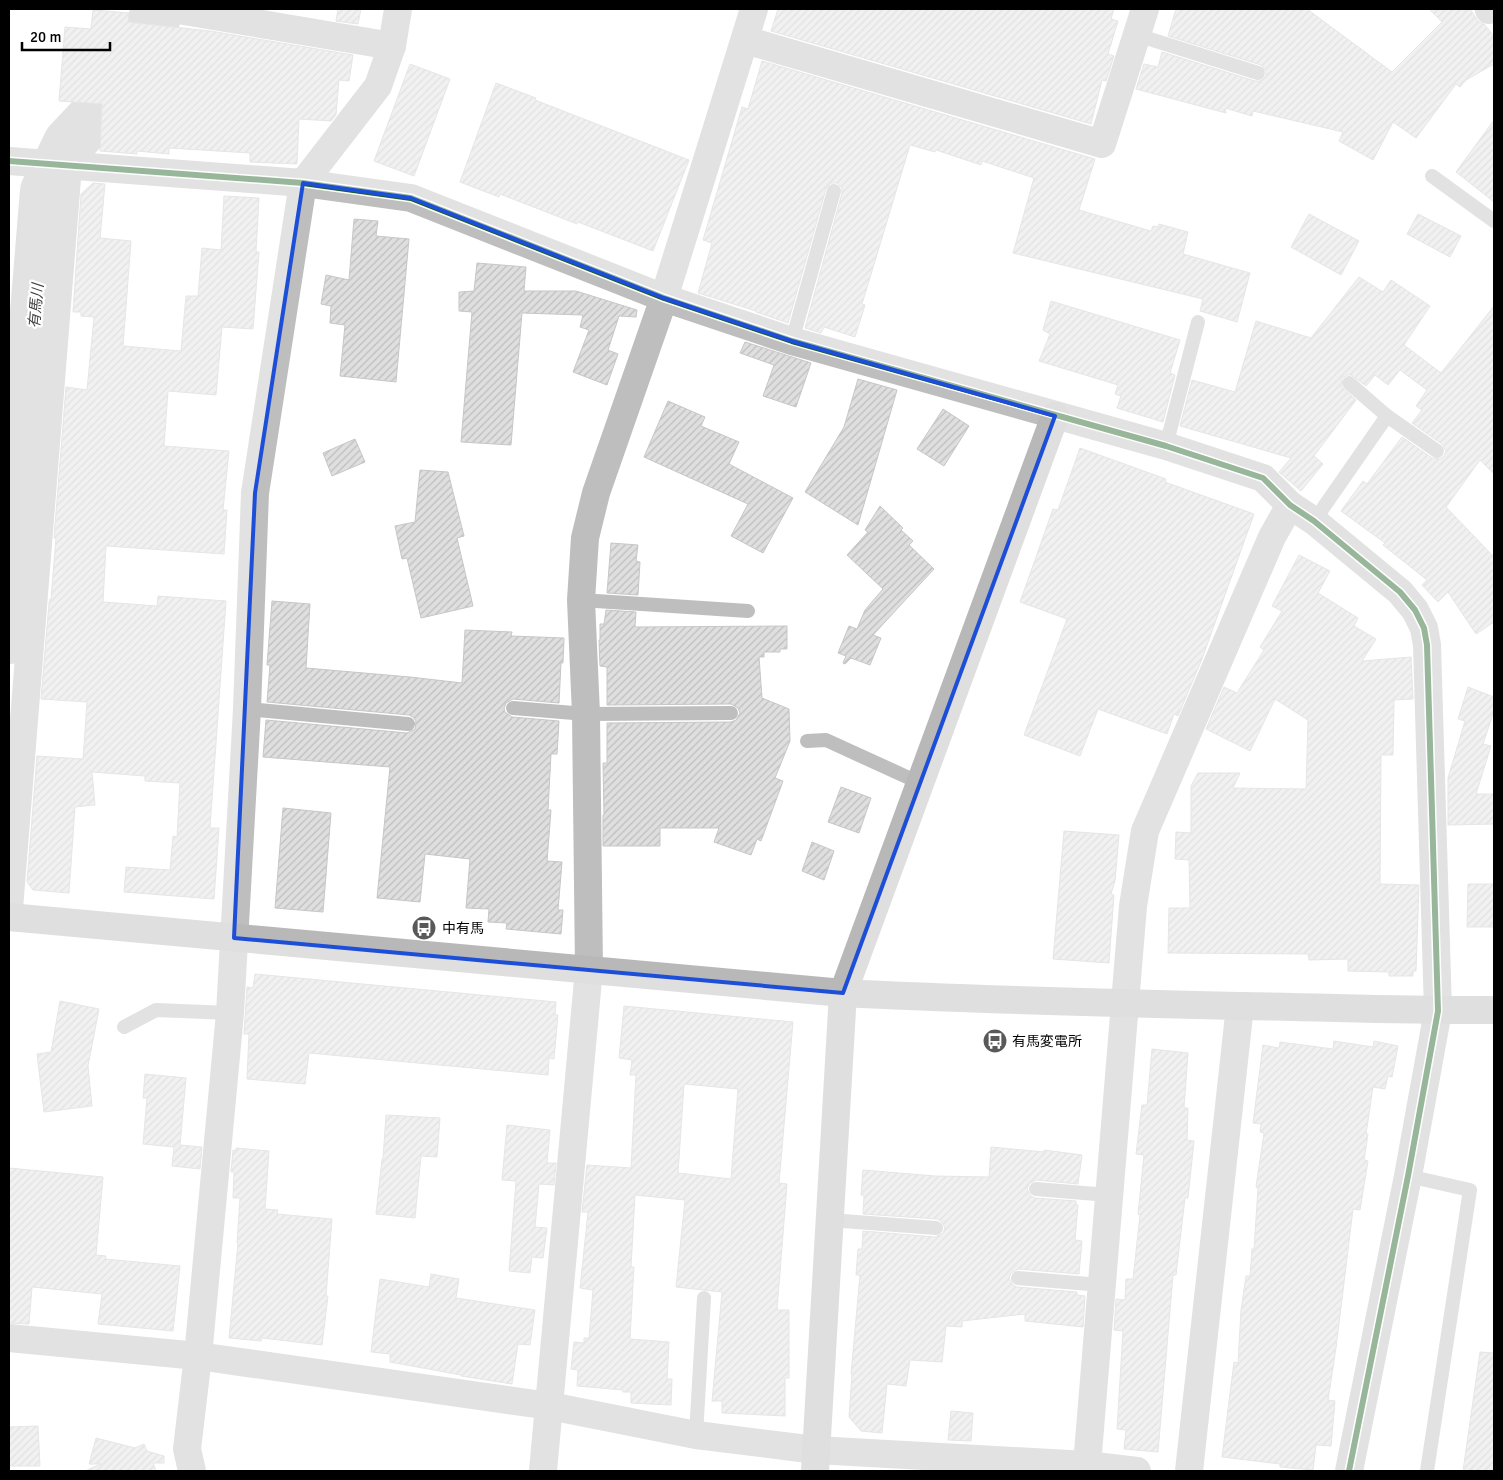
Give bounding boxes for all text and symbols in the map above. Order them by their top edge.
scale bar [22,20,110,52]
text: 20 m [30,28,61,46]
water label: 有馬川 [25,281,47,329]
bus stop icon: 中有馬 [411,915,437,941]
place label: 中有馬 [442,920,484,937]
bus stop icon: 有馬変電所 [982,1028,1008,1054]
place label: 有馬変電所 [1012,1033,1082,1050]

